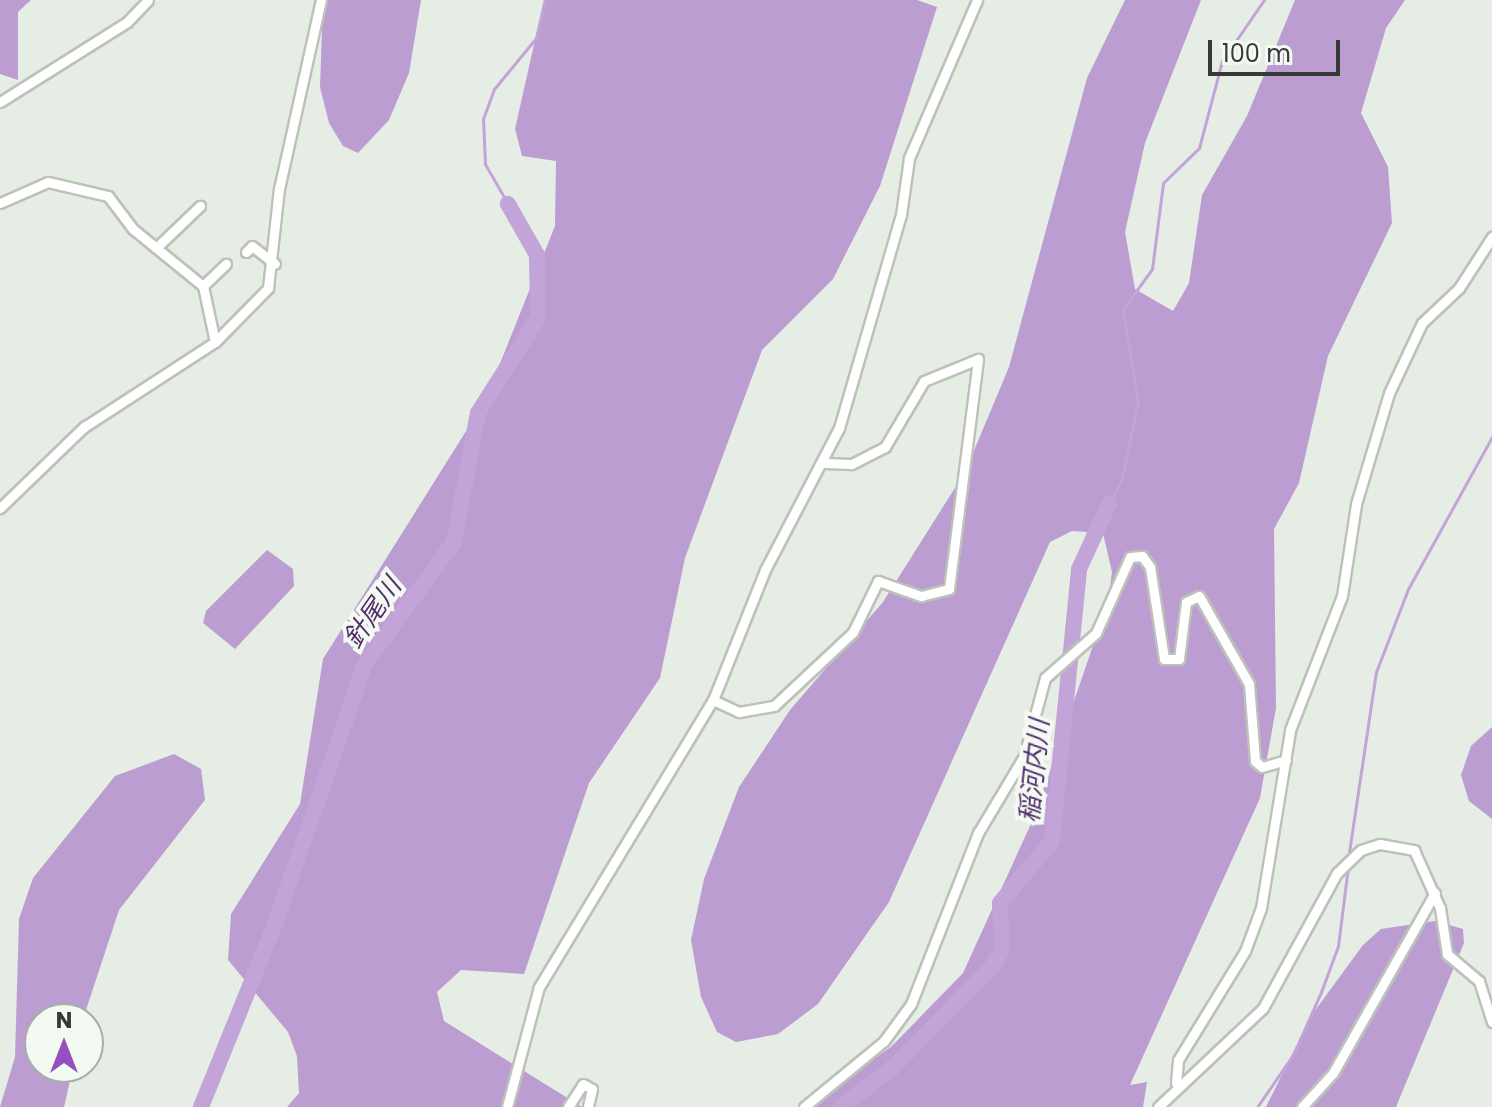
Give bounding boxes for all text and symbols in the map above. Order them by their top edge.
scale bar [1212,24,1344,74]
text: 100 m [1222,37,1291,70]
water label: 針尾川 [338,572,408,654]
water label: 稲河内川 [1014,718,1056,824]
north arrow [24,1003,104,1083]
text: N [56,1005,72,1036]

